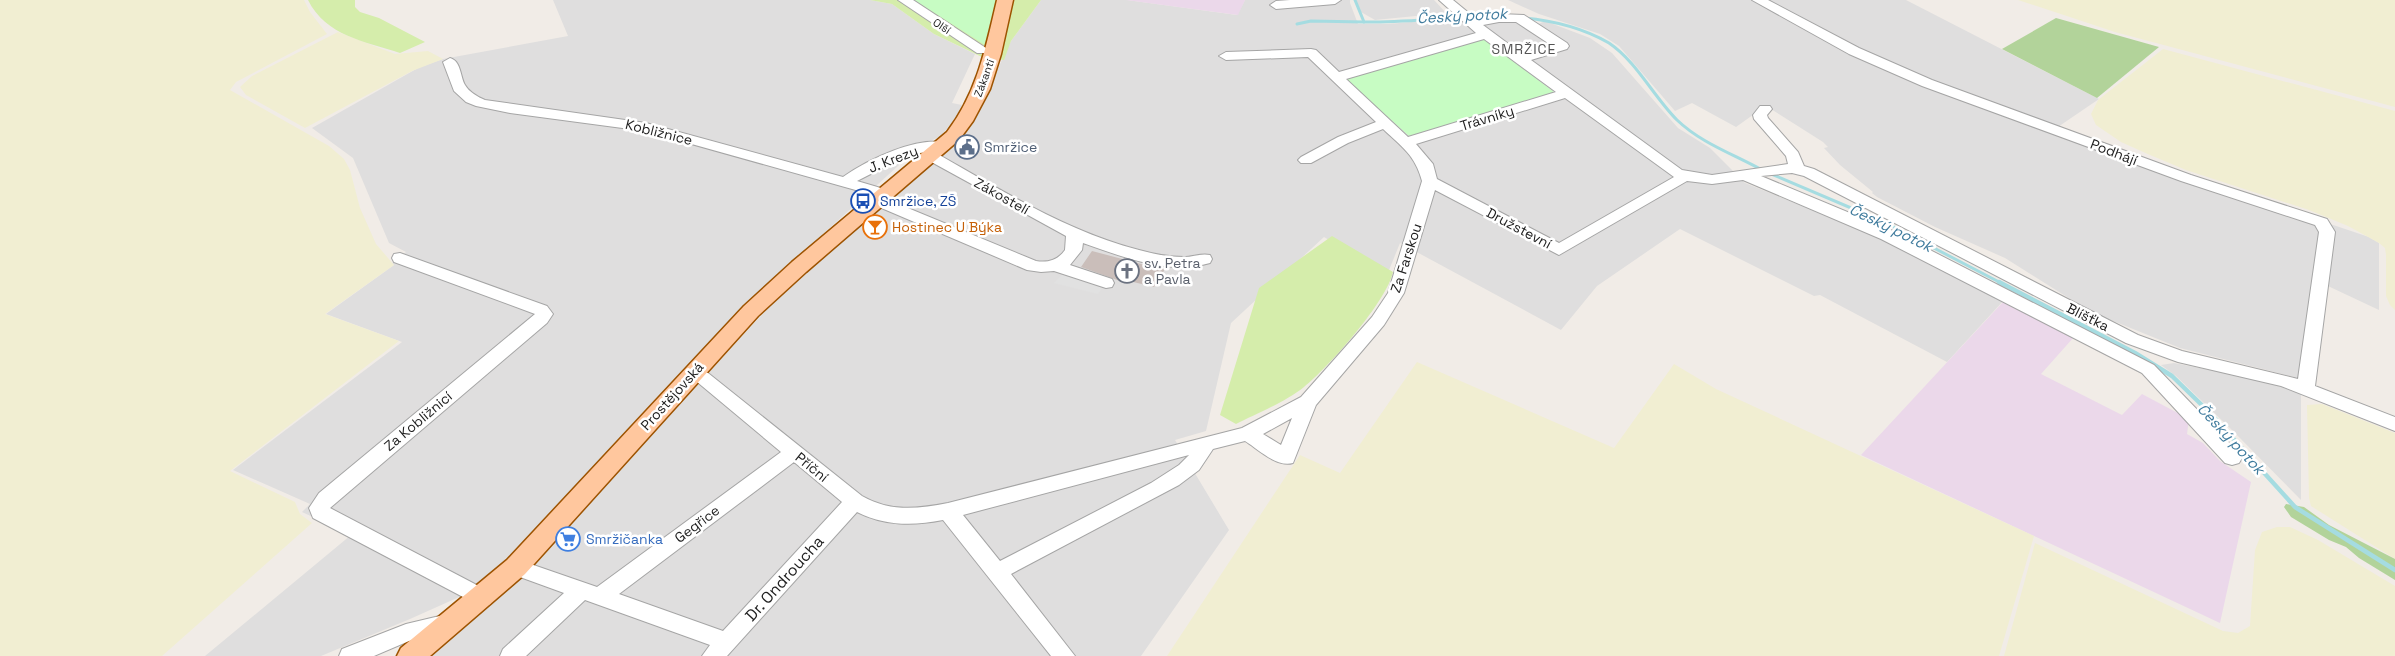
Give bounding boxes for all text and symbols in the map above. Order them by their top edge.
water label: Český potok [1416,4,1509,27]
street label: Olší [930,15,954,37]
district label: SMRŽICE [1492,40,1556,58]
street label: Zákantí [971,57,997,99]
street label: Trávníky [1458,101,1516,135]
street label: Kobližnice [623,115,695,149]
public building icon: Smržice [954,134,980,160]
street label: Podhájí [2088,135,2141,169]
place label: Smržice [984,138,1037,156]
street label: J. Krezy [866,141,920,177]
street label: Zákostelí [971,173,1033,219]
bus stop icon: Smržice, ZŠ [850,188,876,214]
place label: Smržice, ZŠ [880,192,956,210]
water label: Český potok [1847,199,1938,257]
street label: Družstevní [1483,203,1555,253]
bar icon: Hostinec U Býka [862,214,888,240]
place label: Hostinec U Býka [892,218,1002,236]
street label: Za Farskou [1386,221,1426,295]
place label: sv. Petra a Pavla [1144,254,1200,288]
church icon: sv. Petra a Pavla [1114,258,1140,284]
street label: Blíšťka [2064,299,2112,335]
street label: Prostějovská [637,358,707,434]
street label: Za Kobližnicí [380,387,456,455]
water label: Český potok [2194,399,2270,480]
street label: Příční [792,448,833,486]
street label: Gegřice [671,501,723,547]
supermarket icon: Smržičanka [555,526,581,552]
place label: Smržičanka [586,530,663,548]
street label: Dr. Ondroucha [740,531,828,626]

